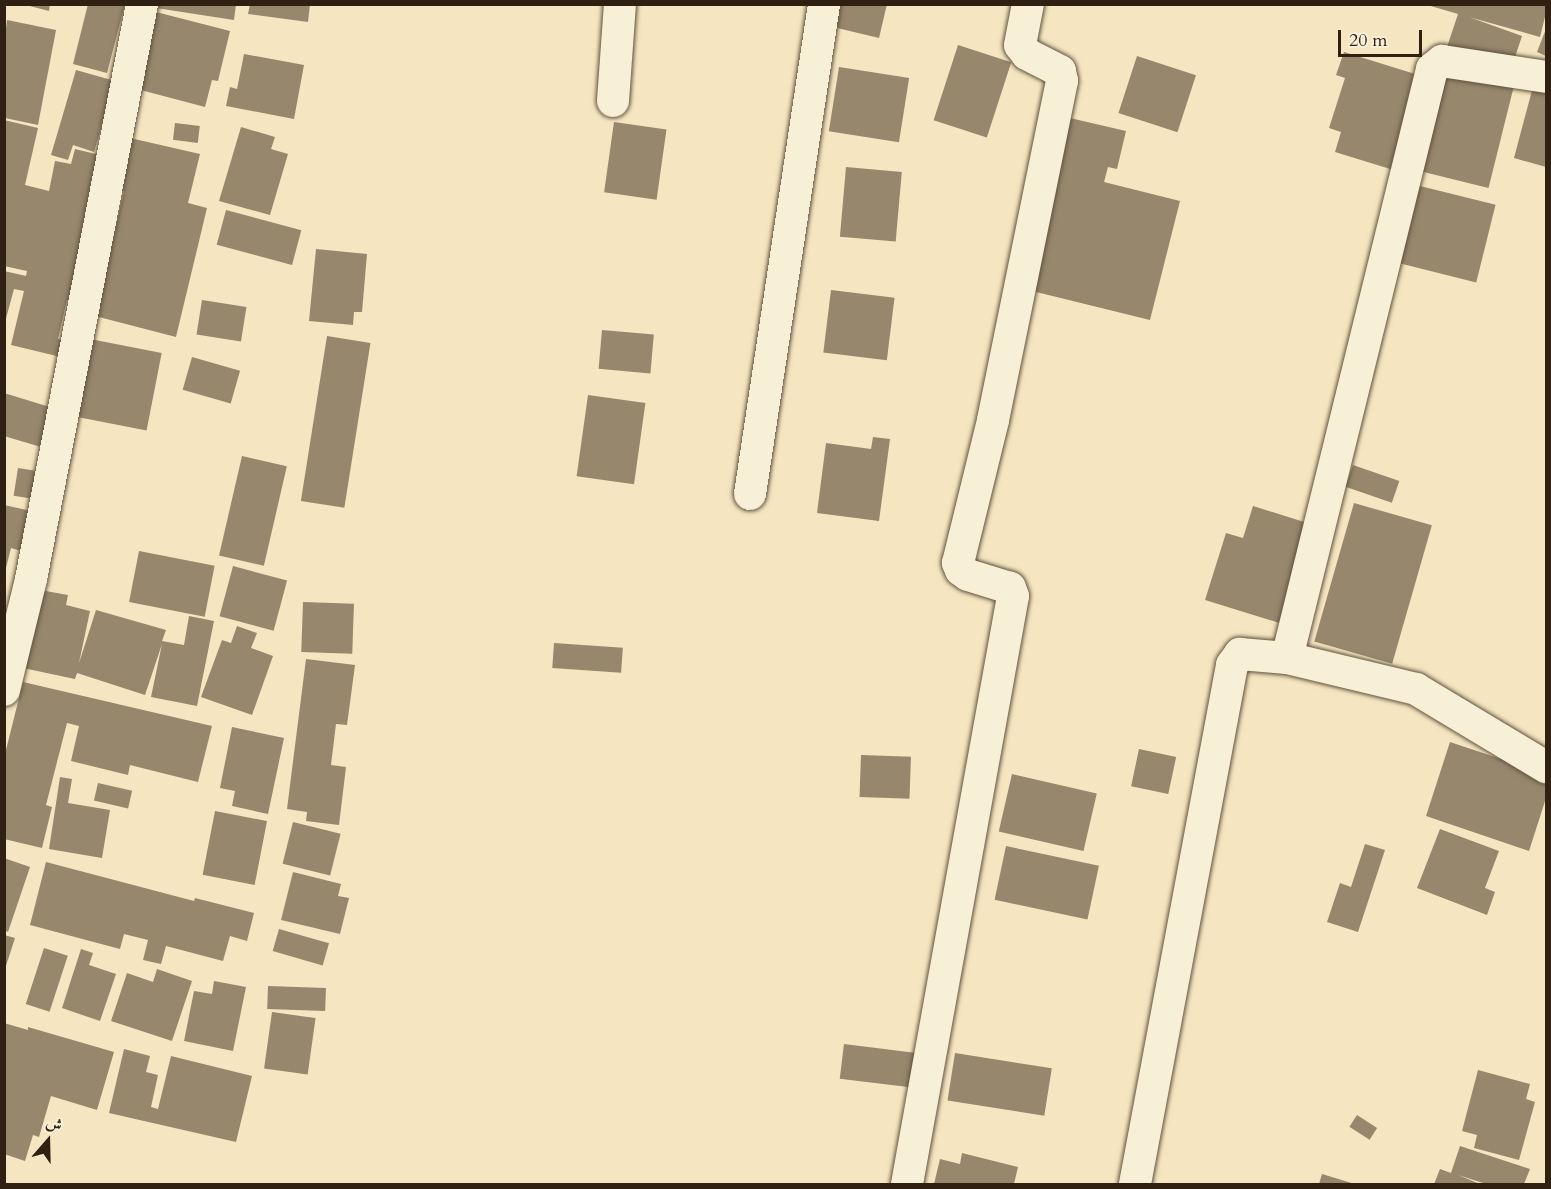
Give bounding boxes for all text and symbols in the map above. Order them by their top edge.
scale bar [1341,18,1425,56]
text: 20 m [1349,28,1388,53]
north arrow [18,1111,78,1171]
text: ش [43,1111,65,1137]

